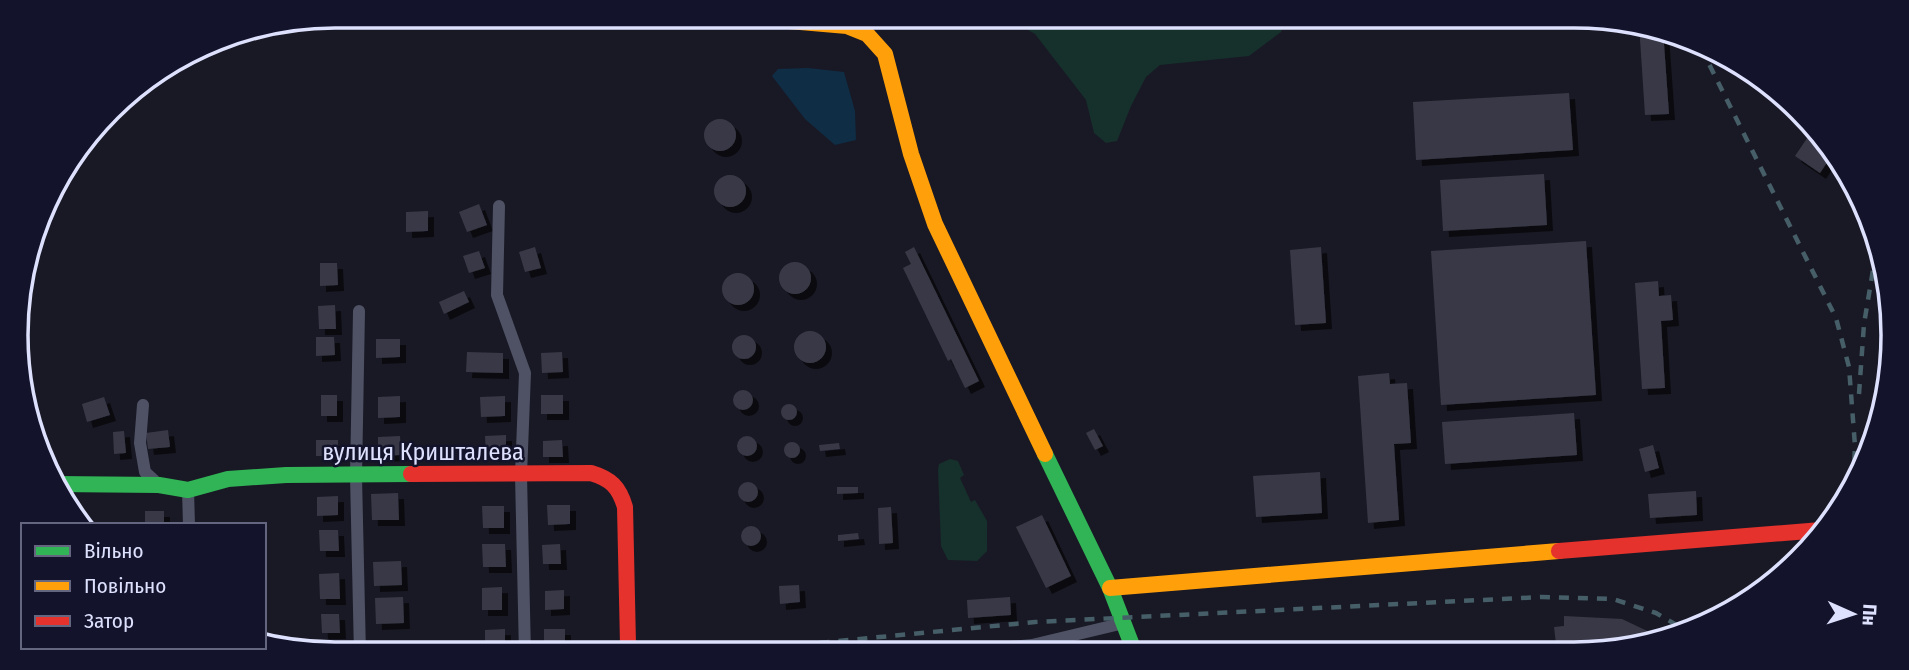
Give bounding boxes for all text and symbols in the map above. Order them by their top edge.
street label: вулиця Кришталева [322,438,524,466]
legend [21,523,266,649]
text: Вільно [84,538,144,564]
text: Повільно [84,573,166,599]
north arrow [1818,579,1888,649]
text: Пн [1857,604,1882,626]
text: Затор [84,608,134,634]

